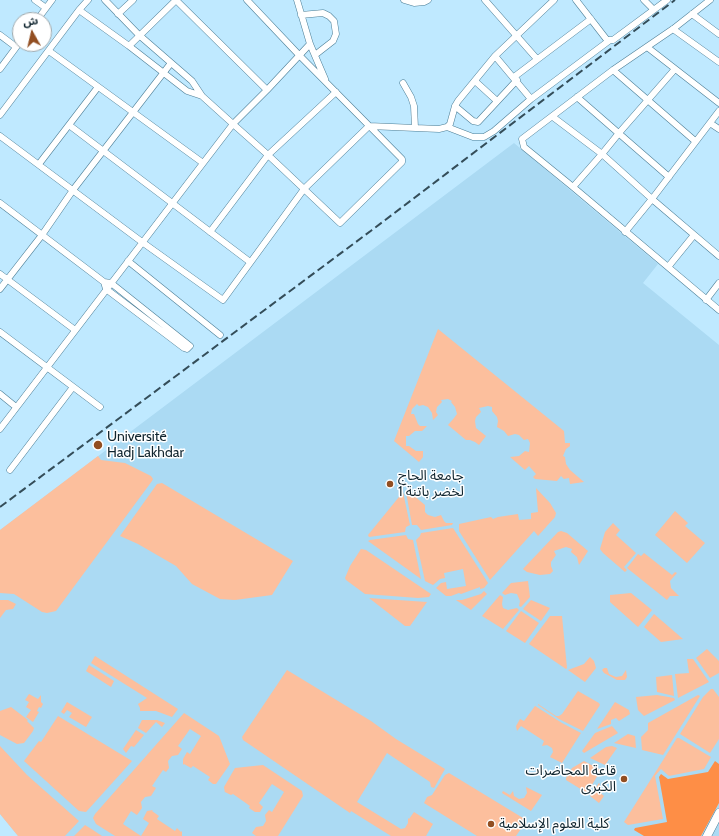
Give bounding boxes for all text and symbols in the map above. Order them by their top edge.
north arrow [12,12,52,52]
text: ش [22,13,39,29]
place label: Université Hadj Lakhdar [107,429,184,462]
marker: Université Hadj Lakhdar [92,439,104,451]
place label: جامعة الحاج لخضر باتنة 1 [398,468,464,500]
marker: جامعة الحاج لخضر باتنة 1 [385,479,395,489]
place label: قاعة المحاضرات الكبرى [526,763,616,796]
marker: قاعة المحاضرات الكبرى [619,774,629,784]
place label: كلية العلوم الإسلامية [499,816,609,832]
marker: كلية العلوم الإسلامية [486,819,496,829]

